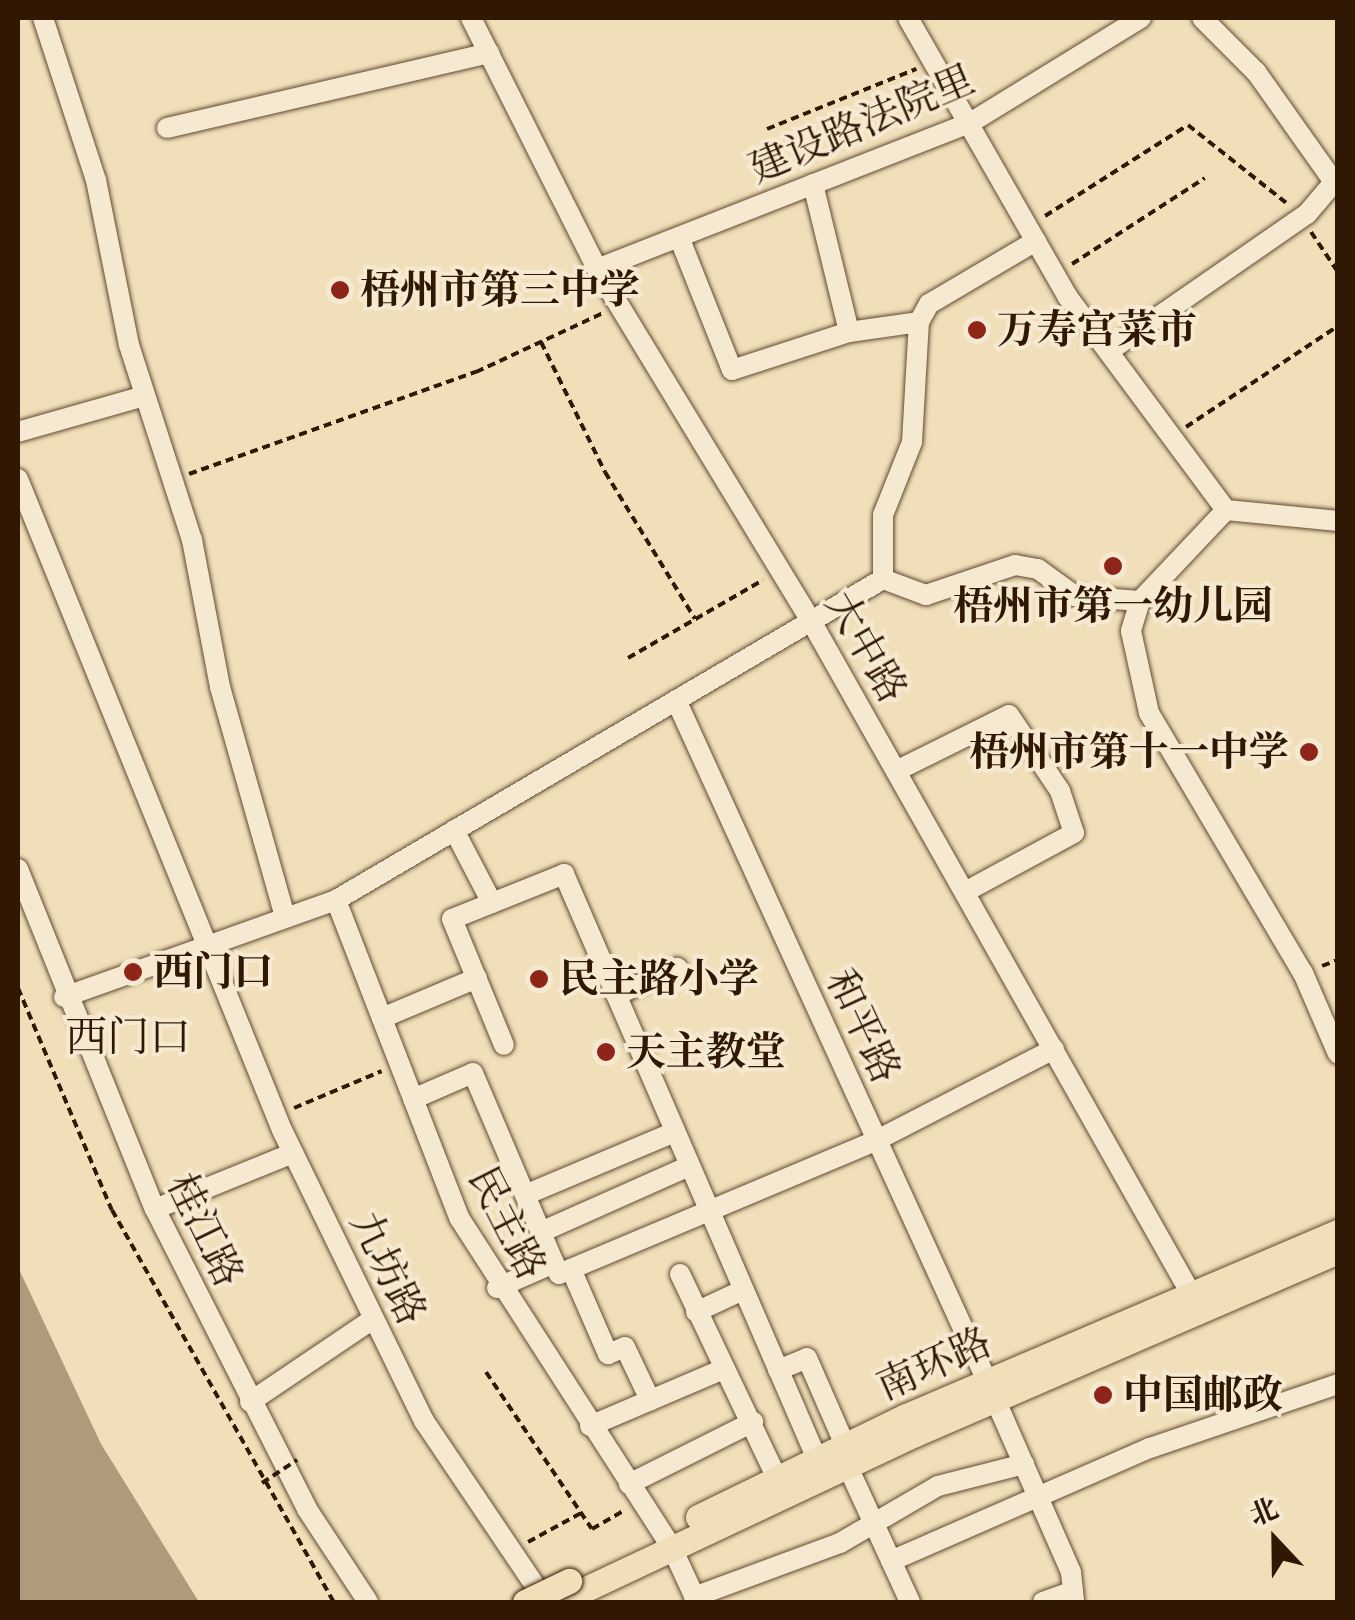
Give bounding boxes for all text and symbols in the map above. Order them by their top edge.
street label: 建设路法院里 [742,55,982,193]
place label: 梧州市第三中学 [360,266,640,314]
marker: 梧州市第三中学 [329,279,351,301]
place label: 万寿宫菜市 [997,306,1197,354]
marker: 万寿宫菜市 [966,319,988,341]
marker: 梧州市第一幼儿园 [1102,555,1124,577]
place label: 梧州市第一幼儿园 [953,582,1273,630]
street label: 大中路 [815,583,917,711]
place label: 梧州市第十一中学 [969,728,1289,776]
marker: 梧州市第十一中学 [1298,741,1320,763]
place label: 西门口 [153,948,273,996]
place label: 民主路小学 [559,955,759,1003]
marker: 西门口 [122,961,144,983]
street label: 和平路 [816,961,910,1091]
marker: 民主路小学 [528,968,550,990]
district label: 西门口 [65,1012,191,1062]
place label: 天主教堂 [626,1028,786,1076]
marker: 天主教堂 [595,1041,617,1063]
street label: 民主路 [458,1159,556,1287]
street label: 桂江路 [157,1166,253,1294]
street label: 九坊路 [340,1204,436,1332]
street label: 南环路 [869,1318,999,1410]
place label: 中国邮政 [1123,1371,1283,1419]
marker: 中国邮政 [1092,1384,1114,1406]
north arrow [1225,1490,1325,1590]
text: 北 [1244,1490,1283,1533]

